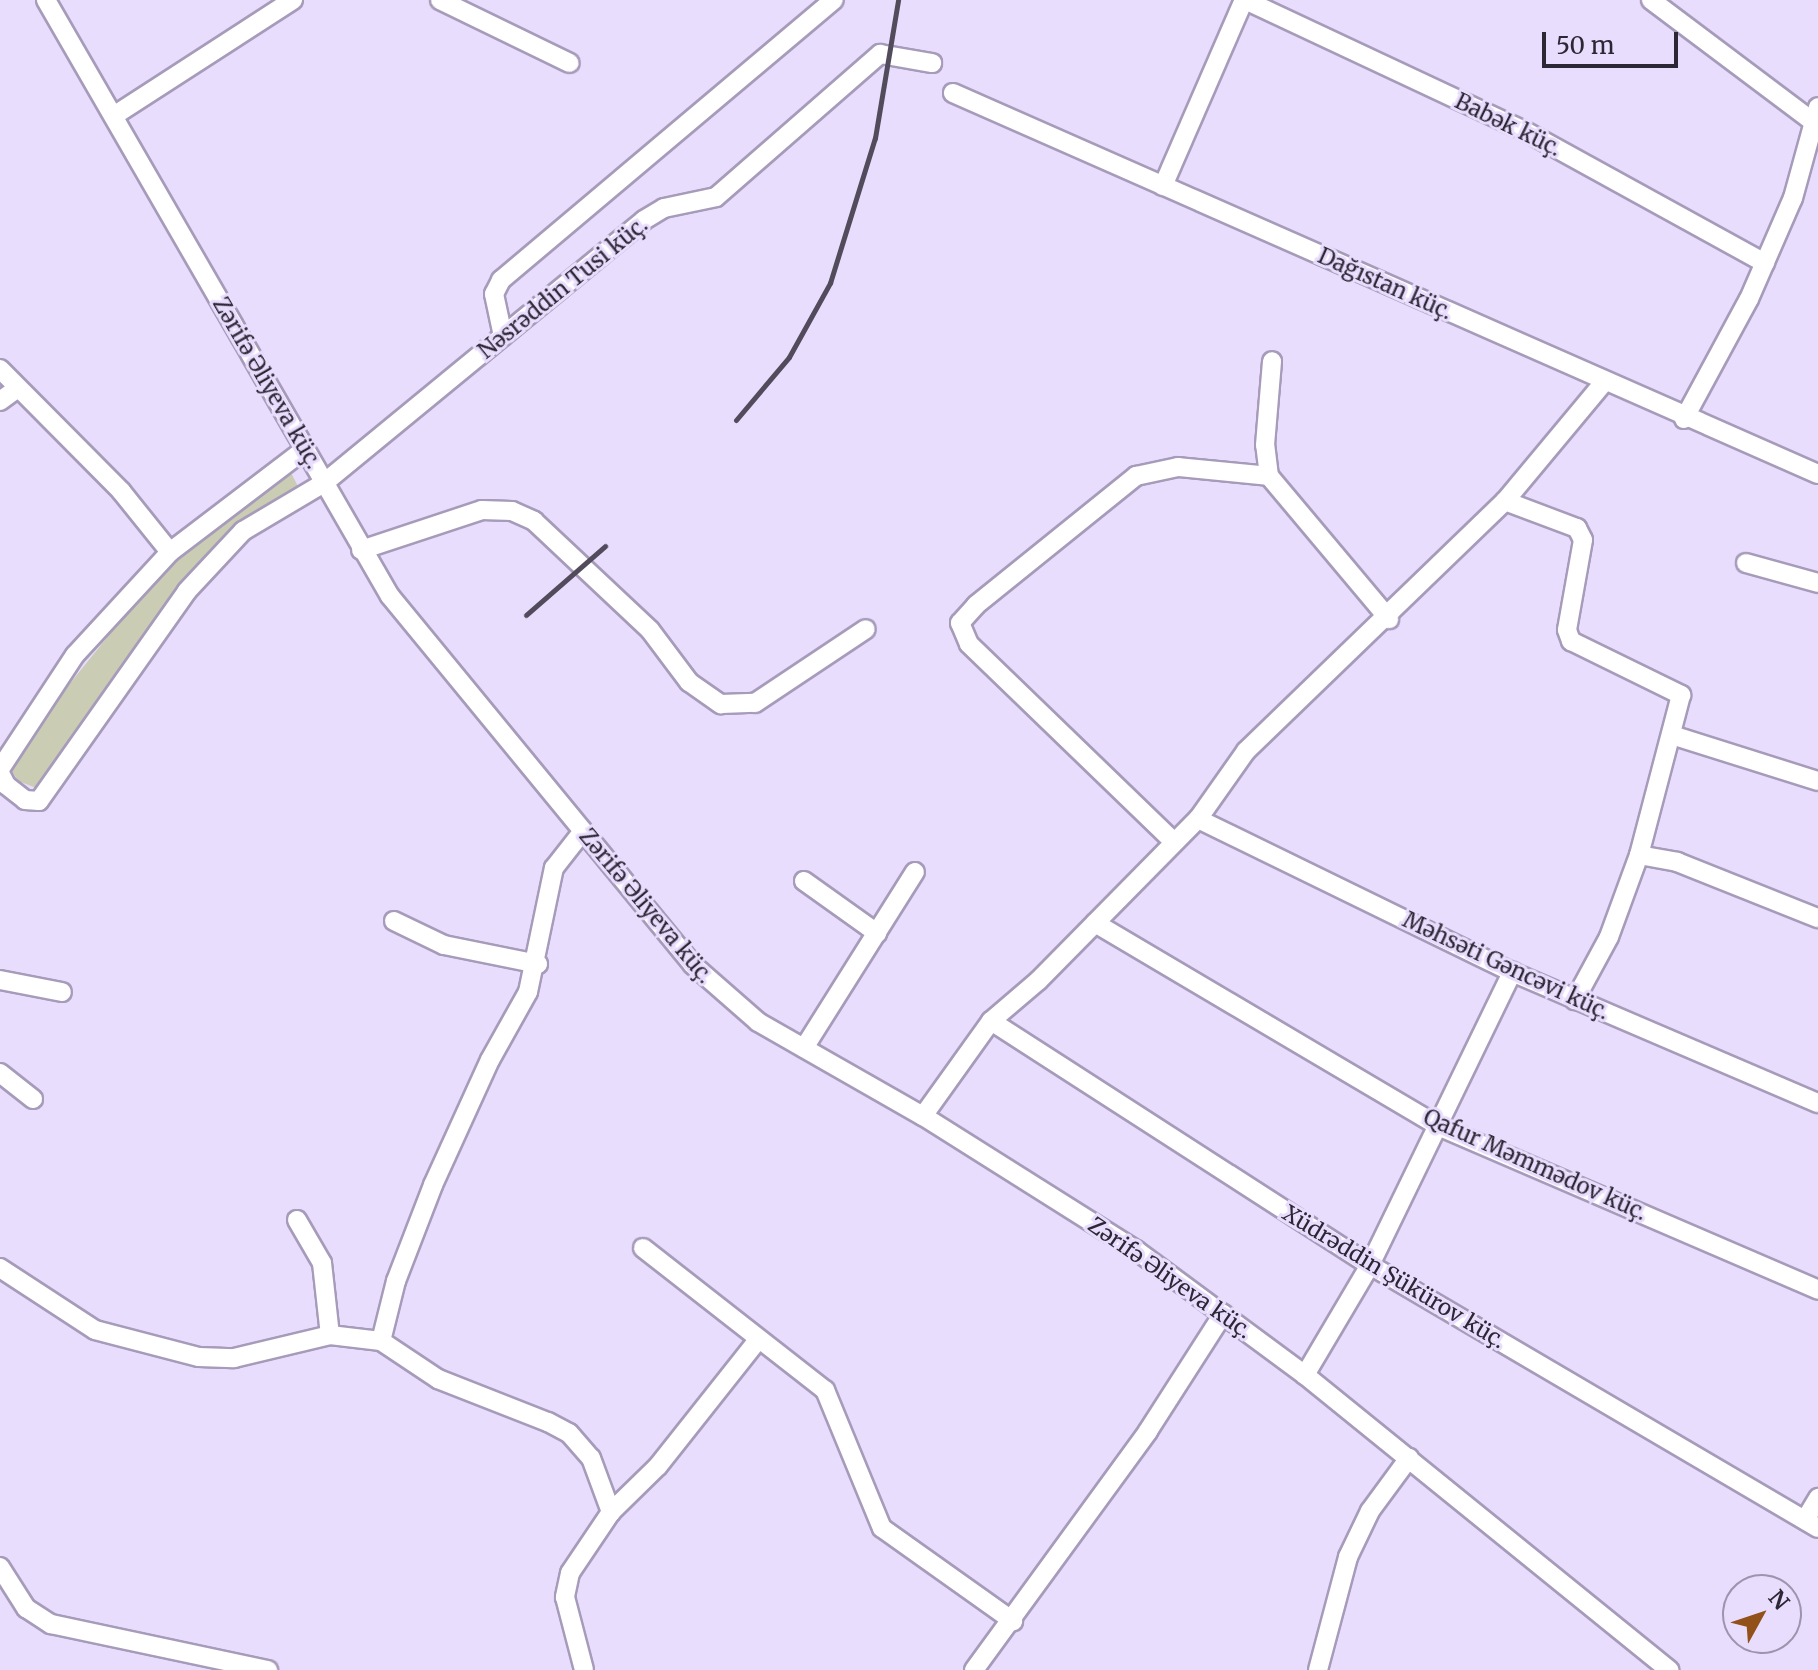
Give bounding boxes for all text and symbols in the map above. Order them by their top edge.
scale bar [1546,16,1682,66]
text: 50 m [1556,30,1615,61]
street label: Babək küç. [1451,88,1565,162]
street label: Nəsrəddin Tusi küç. [473,212,653,364]
street label: Dağıstan küç. [1314,243,1456,325]
street label: Zərifə Əliyeva küç. [207,293,327,473]
street label: Zərifə Əliyeva küç. [574,823,718,989]
street label: Məhsəti Gəncəvi küç. [1399,907,1613,1025]
street label: Qafur Məmmədov küç. [1419,1104,1651,1226]
street label: Xüdrəddin Şükürov küç. [1278,1200,1510,1354]
street label: Zərifə Əliyeva küç. [1083,1212,1257,1344]
north arrow [1722,1574,1802,1654]
text: N [1763,1584,1795,1616]

